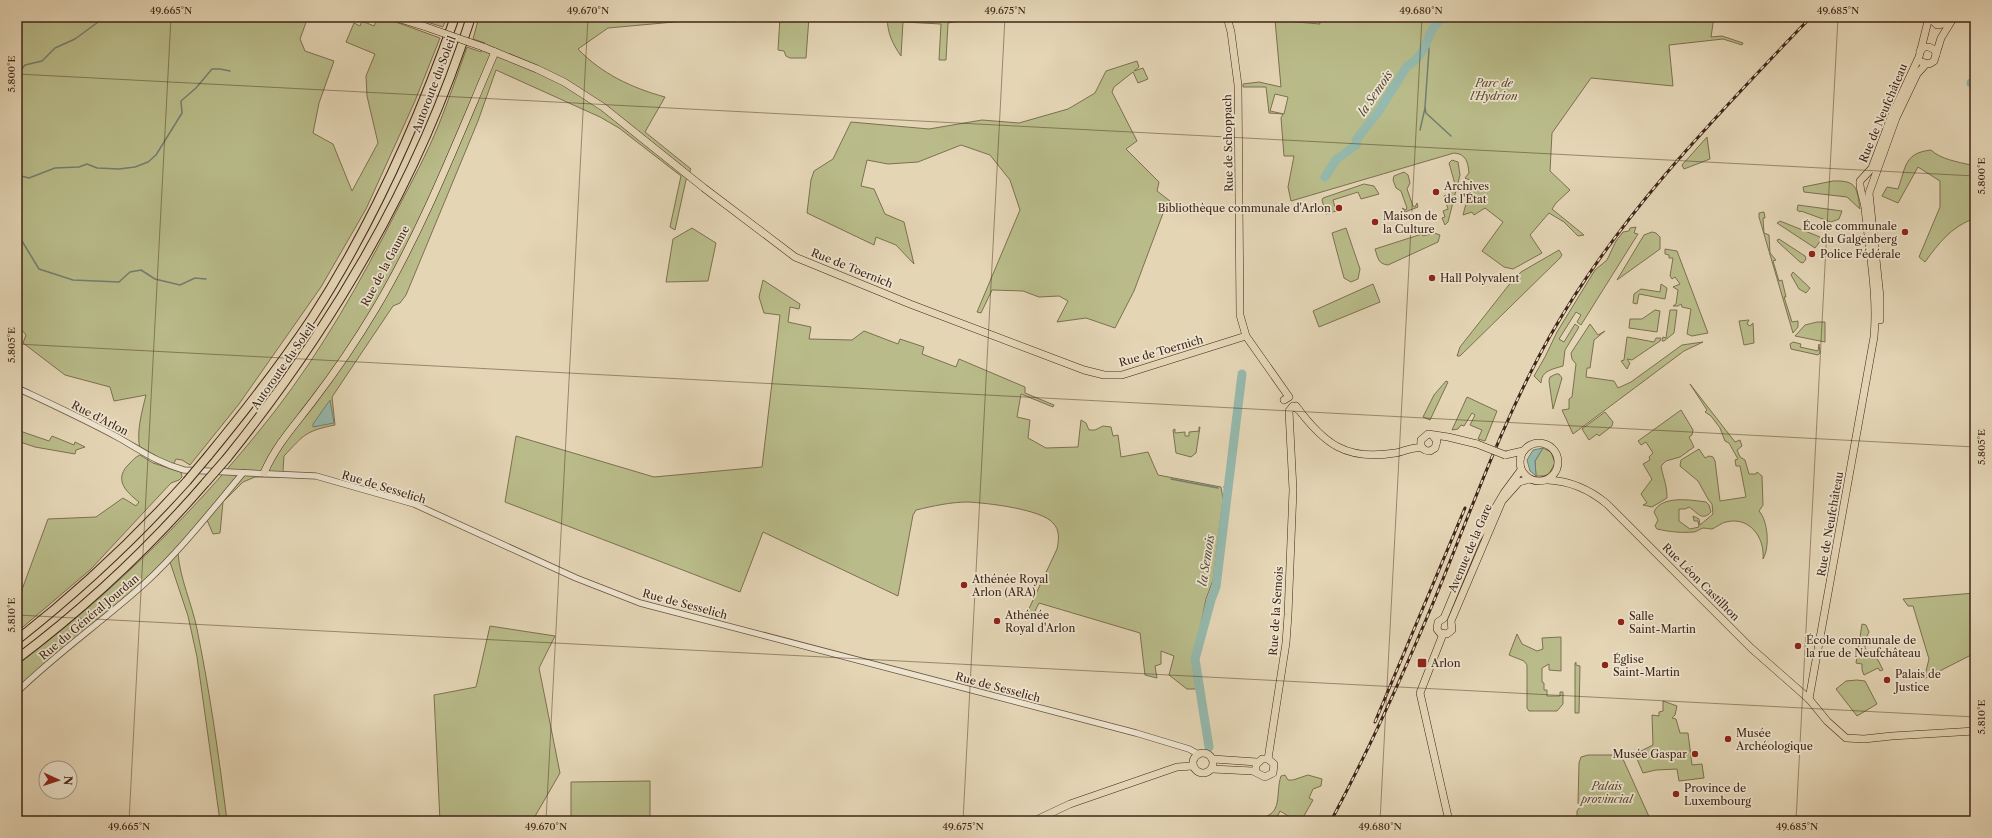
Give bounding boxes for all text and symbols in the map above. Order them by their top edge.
text: 49.665°N [150,4,192,17]
text: 49.670°N [567,4,609,17]
text: 49.675°N [984,4,1026,17]
text: 49.680°N [1399,4,1443,17]
text: 49.685°N [1817,4,1859,17]
street label: Autoroute du Soleil [409,33,459,135]
text: 5.800°E [5,55,18,92]
street label: Rue de Neufchâteau [1856,61,1910,165]
water label: la Semois [1354,67,1396,119]
park label: Parc de l'Hydrion [1470,76,1518,103]
street label: Rue de Schoppach [1220,94,1236,192]
text: 5.800°E [1975,157,1988,194]
place label: Archives de l'État [1443,179,1489,206]
marker: Archives de l'État [1431,187,1441,197]
place label: Bibliothèque communale d'Arlon [1158,201,1331,215]
marker: Bibliothèque communale d'Arlon [1334,203,1344,213]
place label: Maison de la Culture [1383,209,1437,236]
marker: Maison de la Culture [1370,217,1380,227]
place label: École communale du Galgenberg [1803,219,1897,246]
street label: Rue de la Gaume [358,223,412,309]
marker: École communale du Galgenberg [1900,227,1910,237]
street label: Rue de Toernich [809,245,895,291]
place label: Police Fédérale [1820,247,1901,261]
marker: Police Fédérale [1807,249,1817,259]
place label: Hall Polyvalent [1440,271,1519,285]
marker: Hall Polyvalent [1427,273,1437,283]
street label: Autoroute du Soleil [247,320,318,413]
text: 5.805°E [5,327,18,363]
street label: Rue de Toernich [1117,332,1205,370]
street label: Rue d'Arlon [69,398,131,438]
text: 5.805°E [1975,429,1988,465]
street label: Rue de Sesselich [340,468,428,507]
street label: Rue de Neufchâteau [1814,470,1846,578]
street label: Avenue de la Gare [1445,502,1495,595]
water label: la Semois [1195,532,1218,587]
street label: Rue Léon Castilhon [1659,540,1743,624]
street label: Rue de la Semois [1266,566,1286,656]
street label: Rue du Général Jourdan [36,571,142,663]
place label: Athénée Royal Arlon (ARA) [971,572,1049,599]
marker: Athénée Royal Arlon (ARA) [959,580,969,590]
street label: Rue de Sesselich [641,586,729,622]
text: 5.810°E [5,598,18,632]
place label: Athénée Royal d'Arlon [1004,608,1075,635]
place label: Salle Saint-Martin [1629,609,1696,636]
marker: Athénée Royal d'Arlon [992,616,1002,626]
marker: Salle Saint-Martin [1616,617,1626,627]
place label: École communale de la rue de Neufchâteau [1806,633,1921,660]
marker: École communale de la rue de Neufchâteau [1793,641,1803,651]
place label: Église Saint-Martin [1613,652,1680,679]
place label: Arlon [1430,656,1461,670]
marker: Arlon [1416,657,1428,669]
marker: Église Saint-Martin [1600,660,1610,670]
place label: Palais de Justice [1893,667,1941,694]
street label: Rue de Sesselich [954,669,1042,705]
marker: Palais de Justice [1882,675,1892,685]
text: 5.810°E [1975,700,1988,734]
place label: Musée Archéologique [1735,726,1813,753]
marker: Musée Archéologique [1723,734,1733,744]
place label: Musée Gaspar [1613,747,1687,761]
marker: Musée Gaspar [1690,749,1700,759]
north arrow [38,760,78,800]
text: N [61,775,75,786]
park label: Palais provincial [1578,779,1634,806]
place label: Province de Luxembourg [1684,781,1751,808]
marker: Province de Luxembourg [1671,789,1681,799]
text: 49.665°N [108,820,150,833]
text: 49.670°N [525,820,567,833]
text: 49.675°N [942,820,984,833]
text: 49.680°N [1358,820,1402,833]
text: 49.685°N [1776,820,1818,833]

